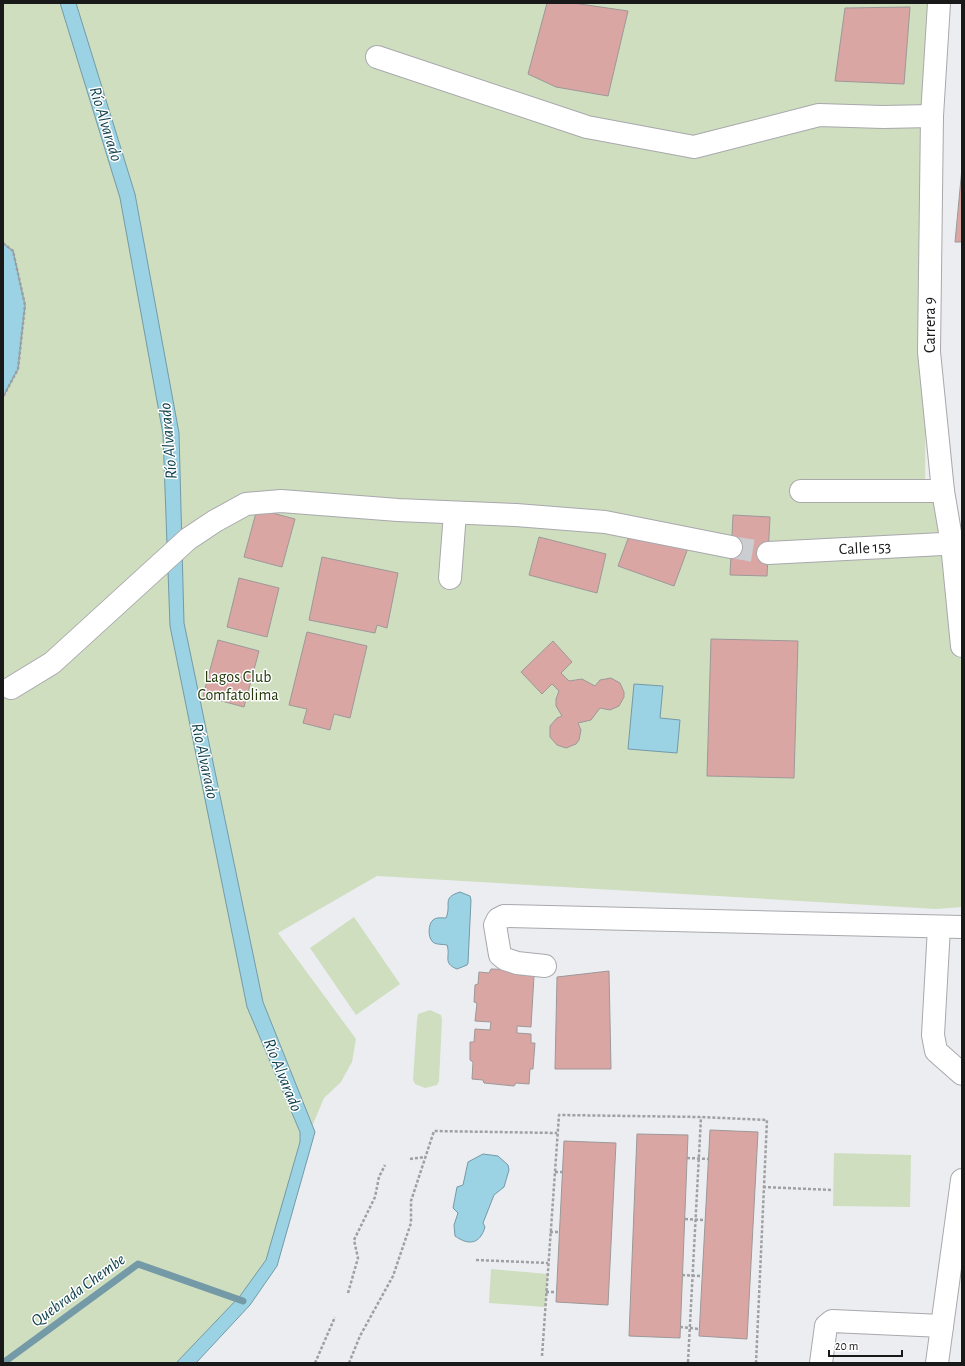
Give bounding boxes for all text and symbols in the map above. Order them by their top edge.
water label: Río Alvarado [87,85,125,163]
street label: Carrera 9 [922,297,938,353]
water label: Río Alvarado [156,402,180,480]
street label: Calle 153 [838,539,892,557]
park label: Lagos Club Comfatolima [197,669,279,703]
water label: Río Alvarado [189,722,221,800]
water label: Río Alvarado [261,1036,305,1114]
water label: Quebrada Chembe [28,1250,129,1331]
scale bar [829,1332,902,1358]
text: 20 m [835,1340,858,1352]

